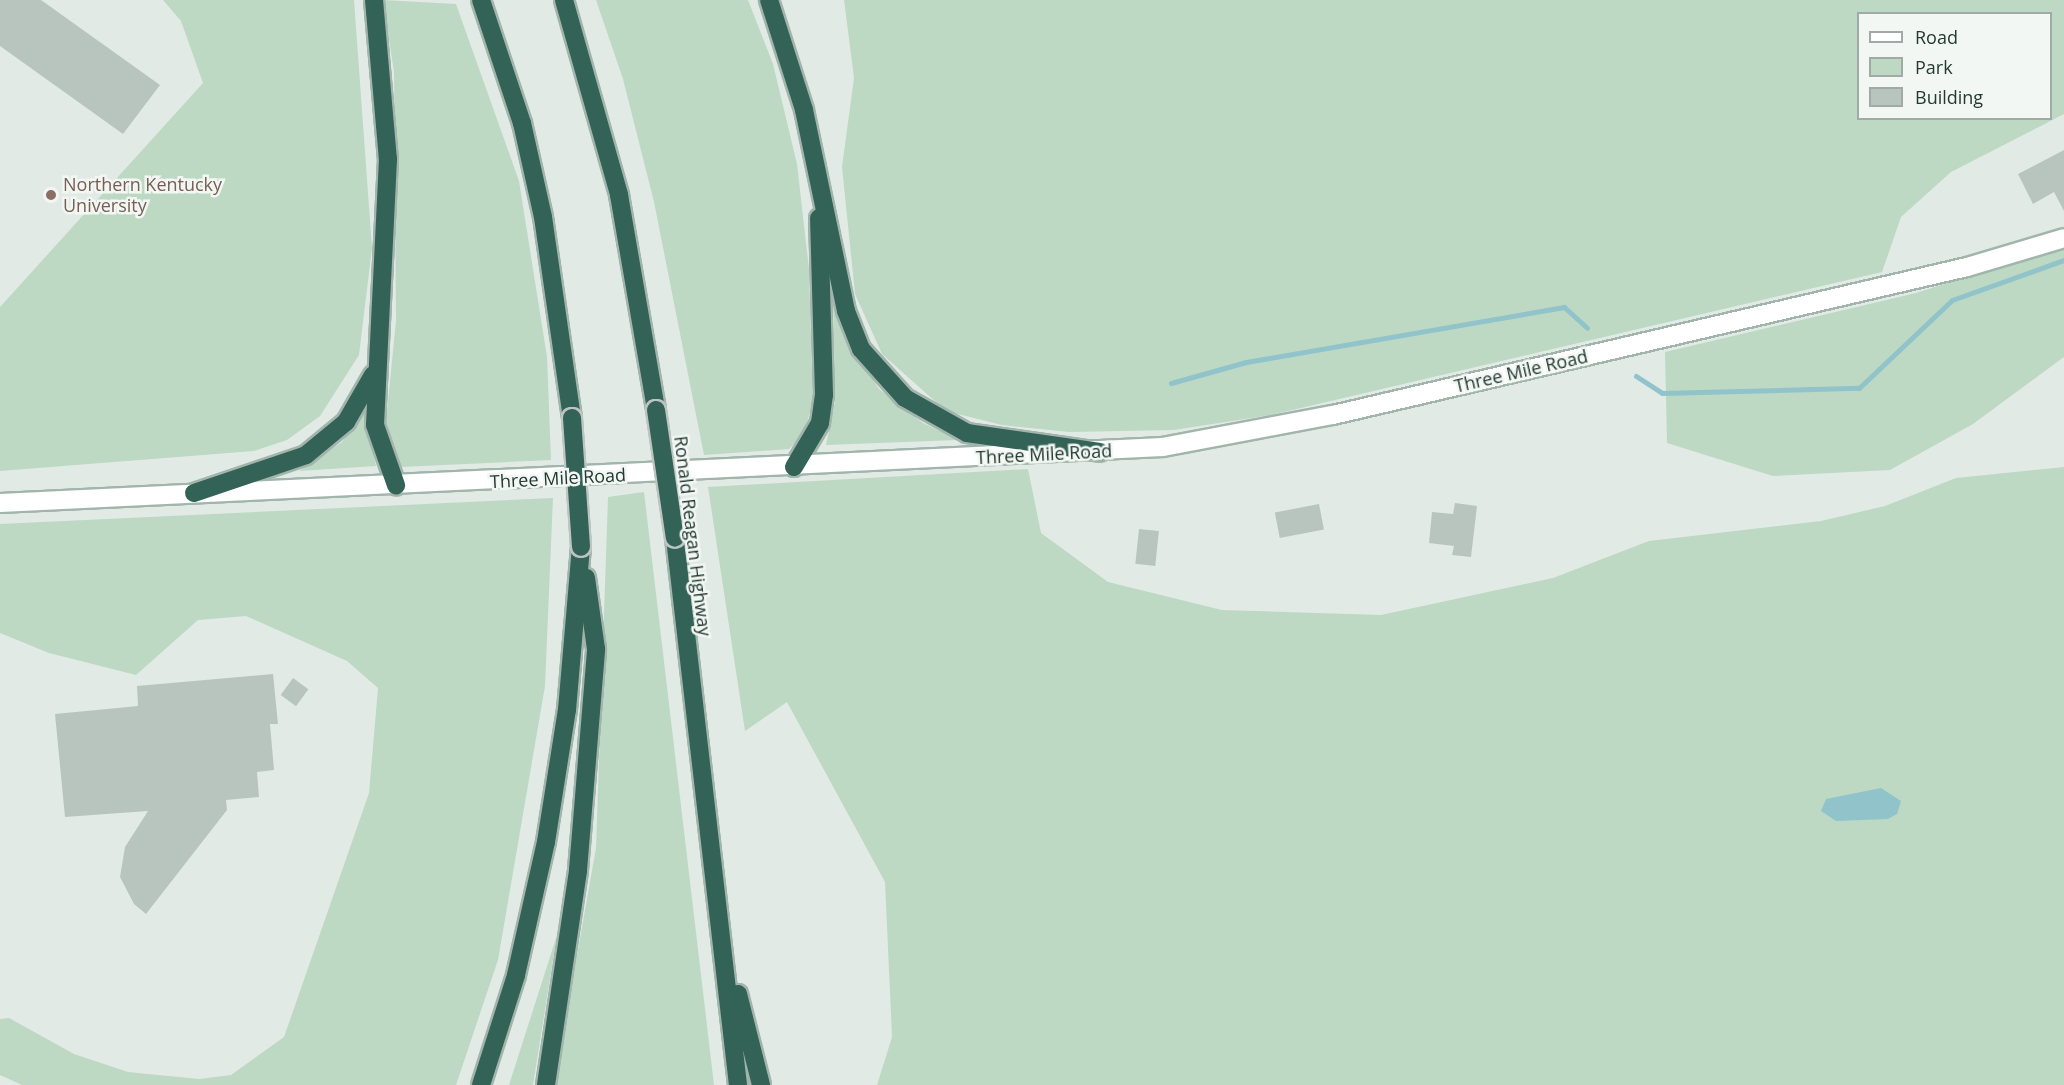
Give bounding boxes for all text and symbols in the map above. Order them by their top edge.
legend [1857,12,2052,120]
text: Road [1915,25,1958,49]
text: Park [1915,55,1953,79]
text: Building [1915,85,1983,109]
place label: Northern Kentucky University [63,174,222,216]
marker: Northern Kentucky University [44,188,58,202]
street label: Three Mile Road [1452,345,1590,397]
street label: Ronald Reagan Highway [670,435,716,637]
street label: Three Mile Road [975,440,1113,468]
street label: Three Mile Road [489,464,627,492]

